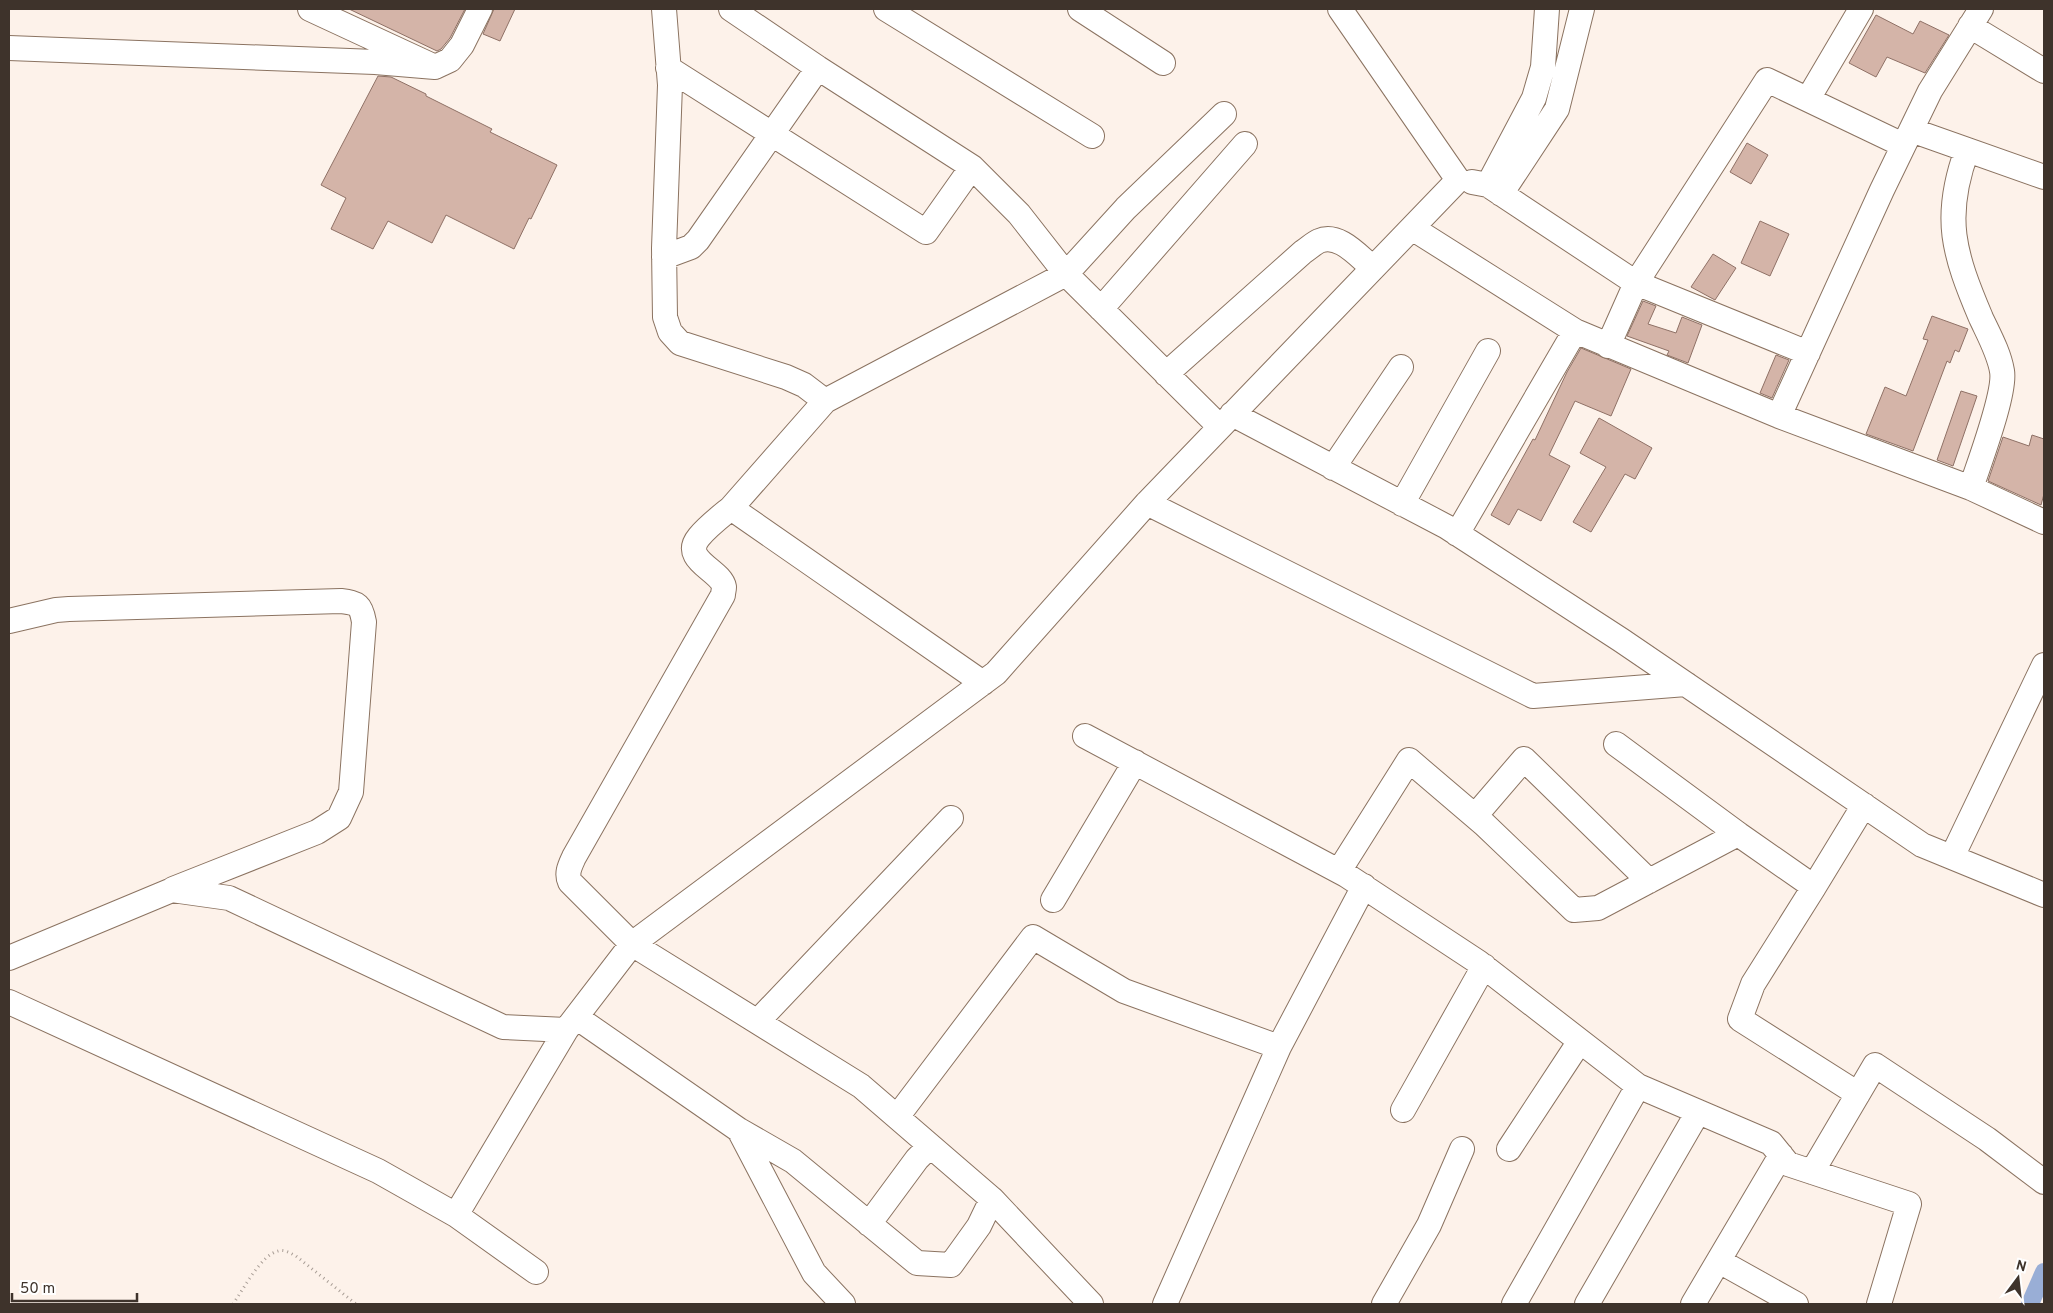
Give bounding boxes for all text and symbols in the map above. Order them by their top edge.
north arrow [1993,1253,2043,1303]
text: N [2014,1257,2028,1276]
scale bar [12,1270,138,1302]
text: 50 m [20,1280,55,1299]

